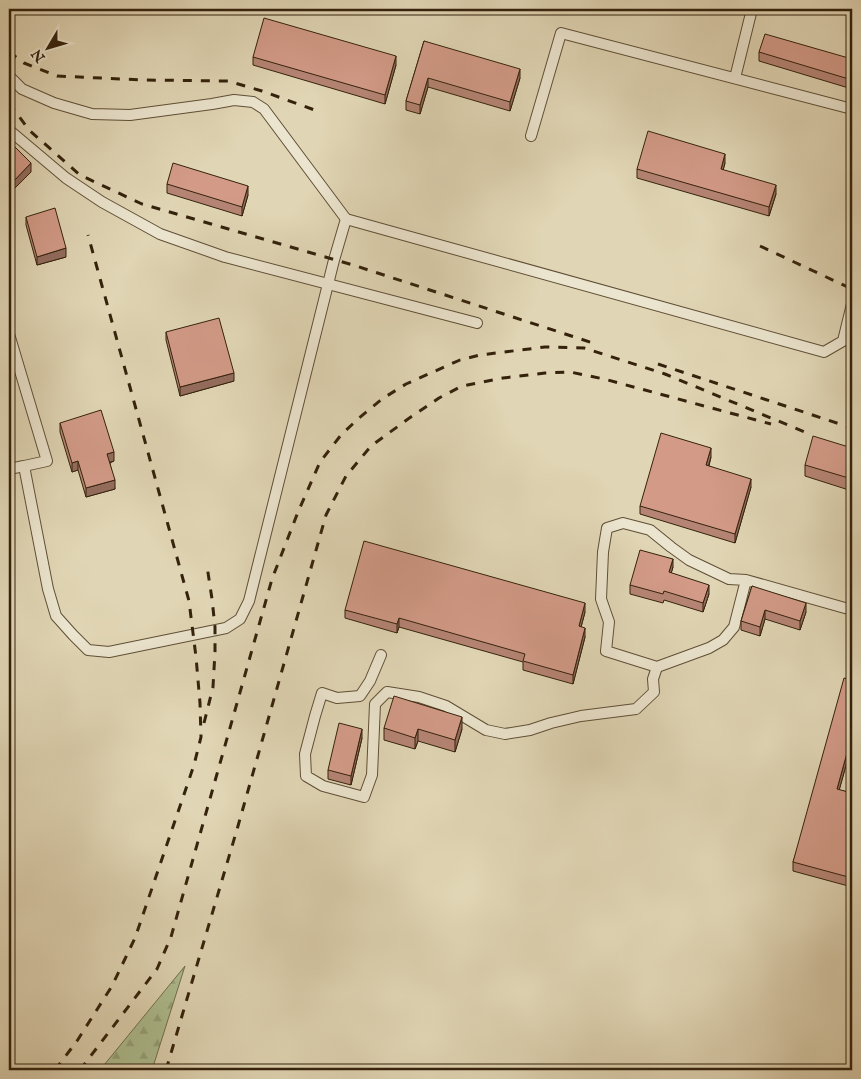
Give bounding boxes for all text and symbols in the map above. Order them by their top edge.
north arrow [22,22,72,72]
text: N [28,45,50,66]

